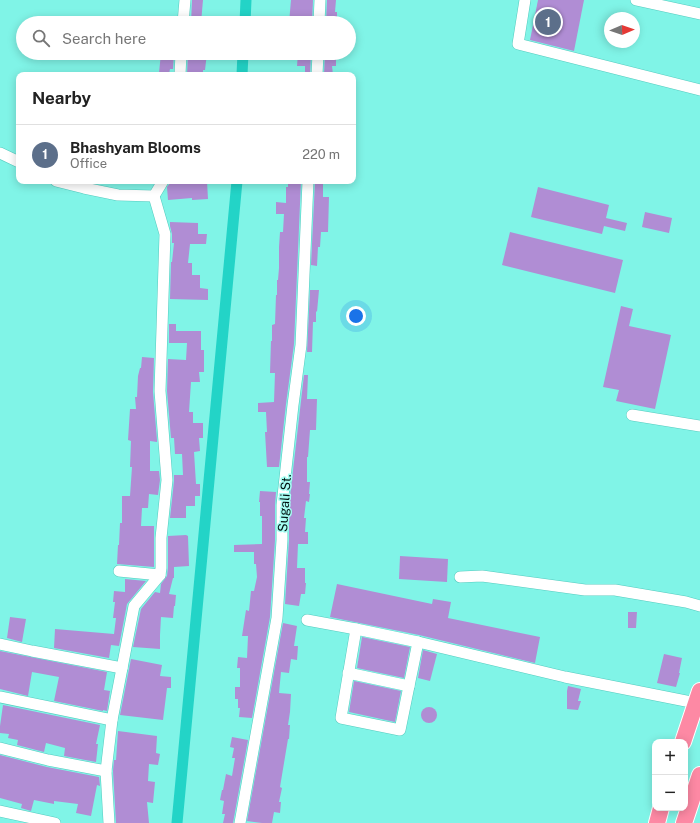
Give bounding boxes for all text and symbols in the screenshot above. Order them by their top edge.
pin: 1 [535,7,561,37]
north arrow [604,12,640,48]
search box [16,16,356,60]
icon: search [30,27,52,49]
text: Search here [62,30,146,47]
text: Nearby [32,88,91,108]
text: Bhashyam Blooms [70,139,201,156]
text: 1 [42,147,48,162]
text: 220 m [302,147,340,162]
text: Office [70,156,107,171]
your location [346,306,366,326]
street label: Sugali St. [275,474,294,532]
map controls [652,739,688,811]
button: + [652,739,688,775]
button: − [652,775,688,811]

